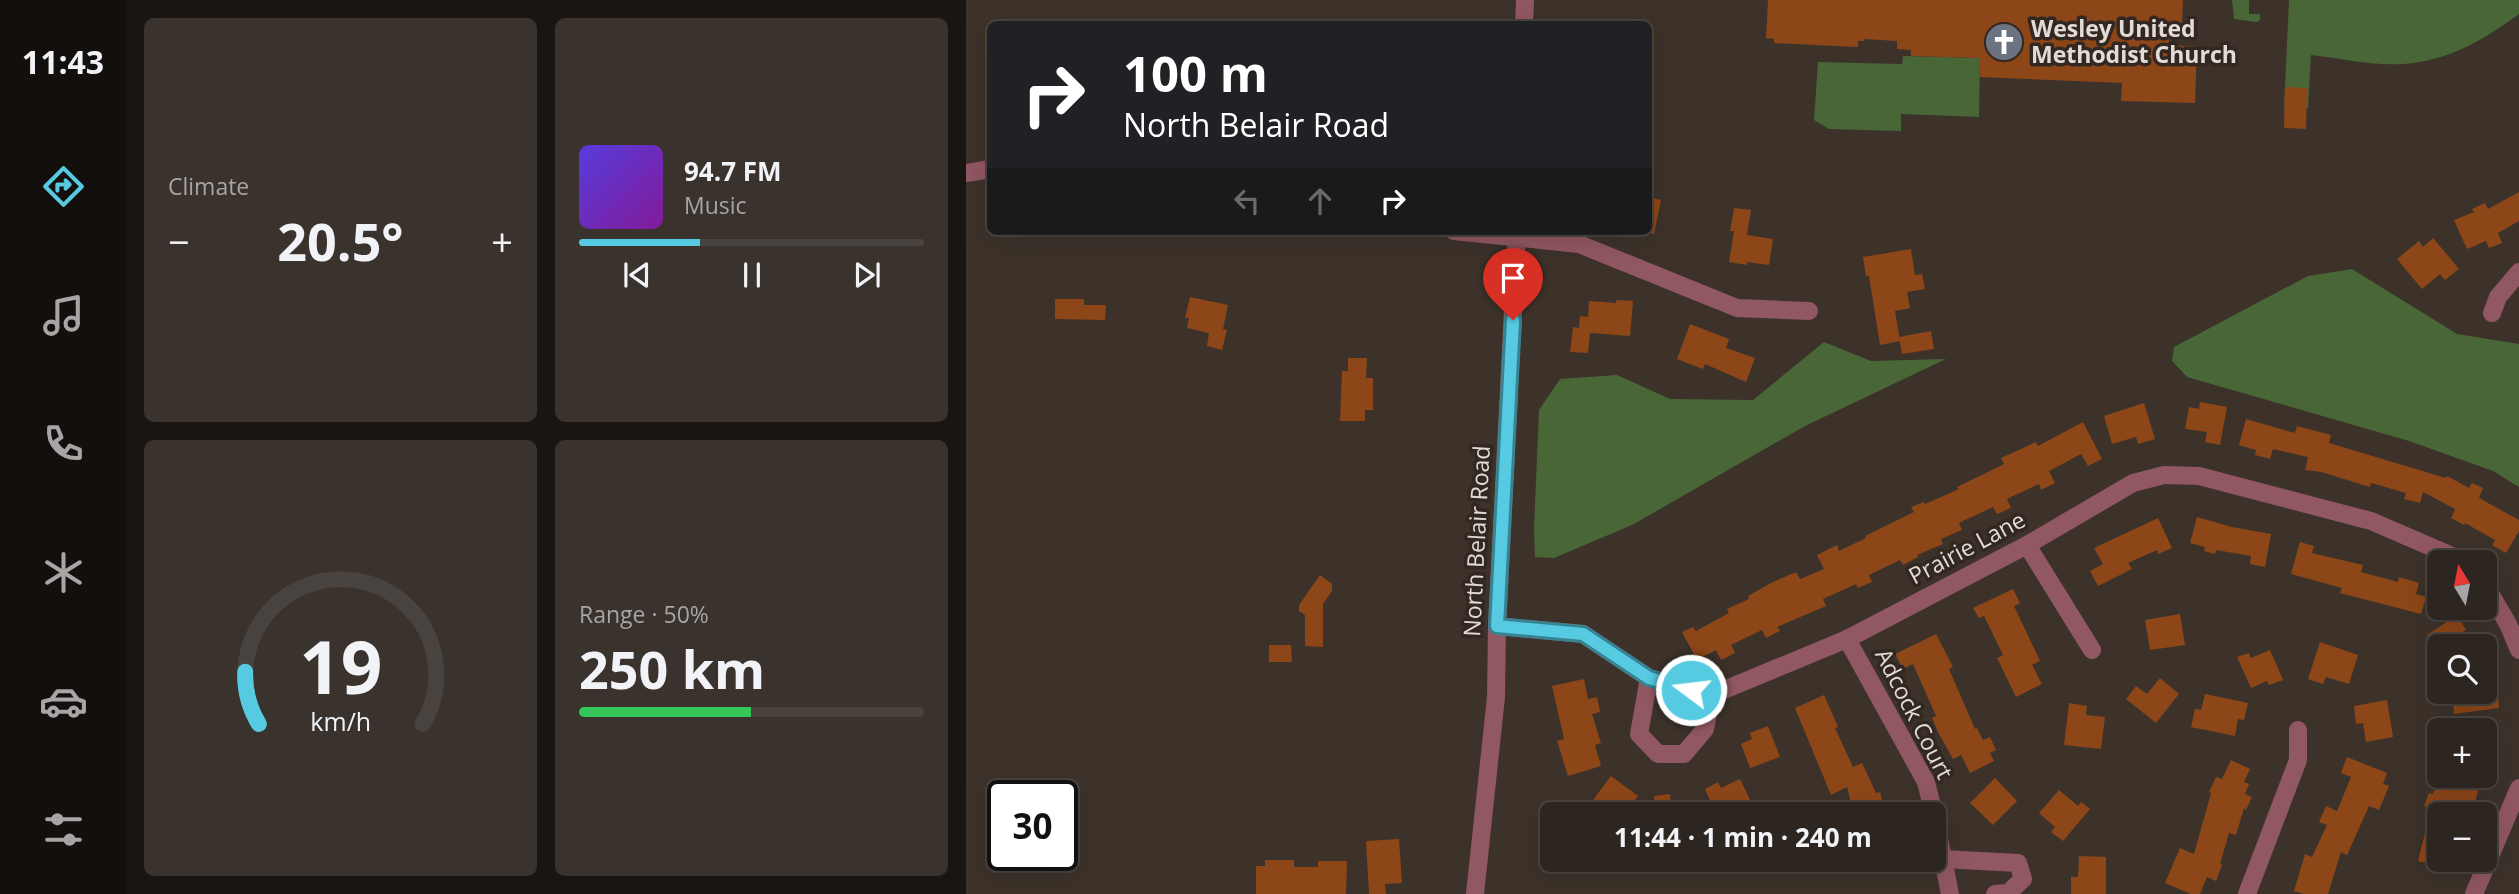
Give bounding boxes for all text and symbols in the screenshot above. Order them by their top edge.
place label: Wesley United Methodist Church [2031,12,2237,70]
church icon: Wesley United Methodist Church [1983,21,2025,63]
text: 11:43 [22,40,104,83]
text: 100 m [1123,40,1268,106]
icon: right [1008,49,1099,140]
text: North Belair Road [1123,103,1389,146]
text: 94.7 FM [684,153,782,189]
icon: directions [39,162,88,211]
text: Climate [168,170,249,202]
icon: left [1228,182,1266,220]
icon: ahead [1301,182,1339,220]
icon: right [1374,182,1412,220]
text: Music [684,189,747,221]
text: 20.5° [277,205,404,276]
text: − [168,215,190,267]
text: + [491,215,513,267]
pin [1483,248,1543,320]
icon: previous [618,256,656,294]
icon: pause [733,256,771,294]
icon: next [848,256,886,294]
icon: arrive [1494,259,1532,297]
icon: music [39,291,88,340]
icon: phone [39,419,88,468]
street label: North Belair Road [1455,445,1497,637]
street label: Prairie Lane [1903,503,2030,591]
icon: climate [39,548,88,597]
north arrow [2427,550,2497,620]
map controls [2427,550,2497,872]
text: Range · 50% [579,598,709,630]
text: 19 [299,616,382,715]
text: 250 km [579,633,765,704]
button: search [2427,634,2497,704]
street label: Adcock Court [1868,643,1962,784]
position arrow [1654,653,1728,727]
icon: car [39,677,88,726]
text: km/h [310,704,371,738]
button: + [2427,718,2497,788]
speed limit sign: 30 [987,780,1078,871]
button: − [2427,802,2497,872]
icon: filters [39,805,88,854]
text: 11:44 · 1 min · 240 m [1614,819,1872,855]

